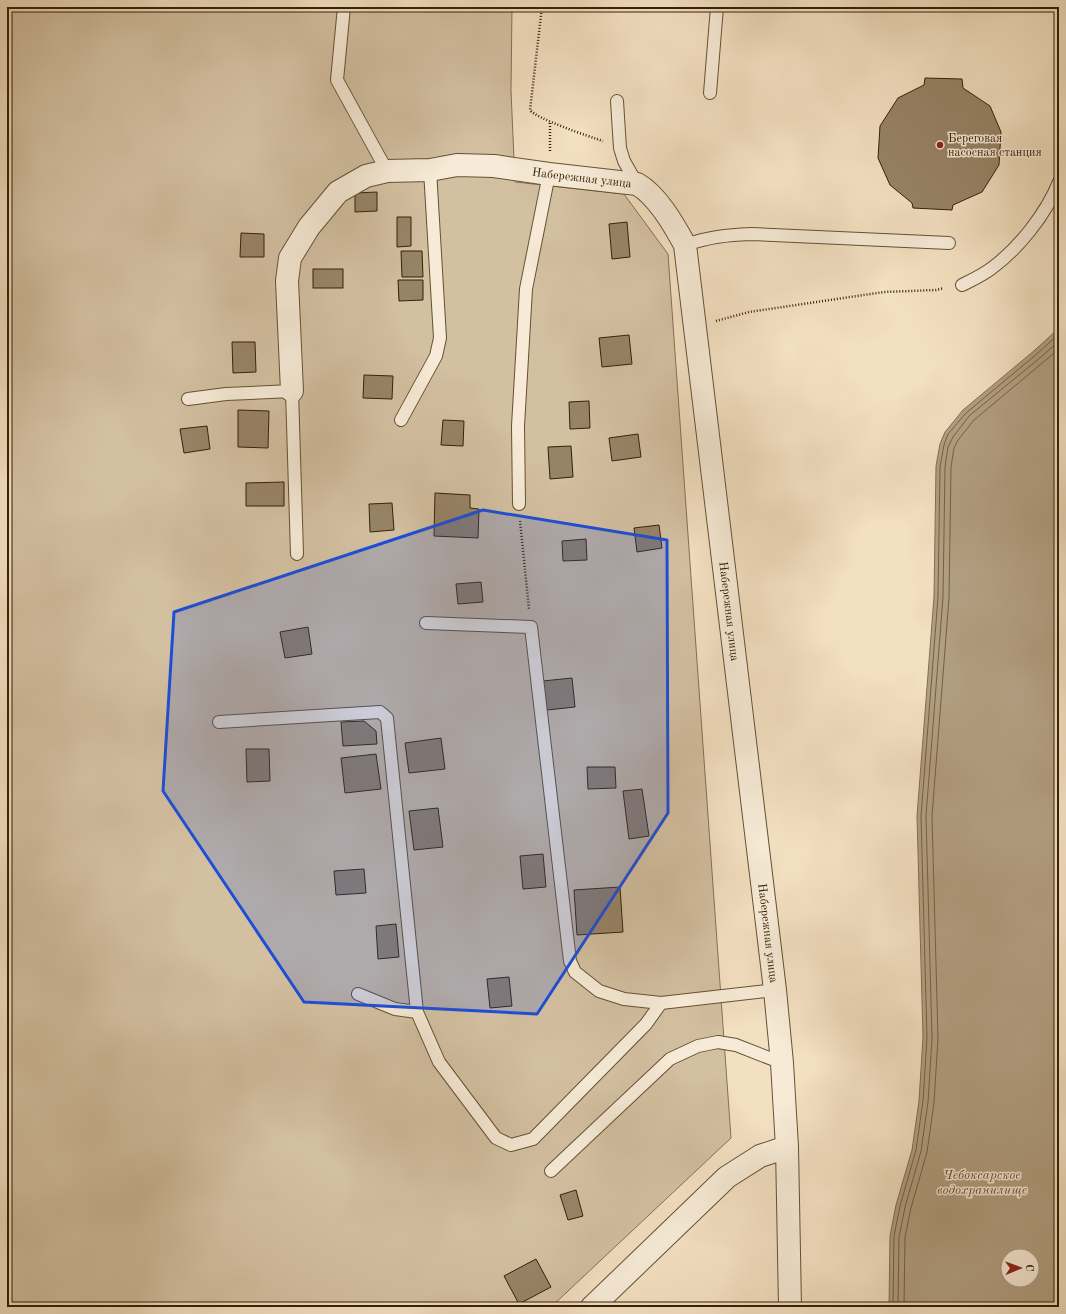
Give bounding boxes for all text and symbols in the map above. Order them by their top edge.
place label: Береговая насосная станция [948,133,1042,159]
marker: Береговая насосная станция [935,140,945,150]
street label: Набережная улица [531,167,632,190]
street label: Набережная улица [716,561,740,662]
street label: Набережная улица [755,883,779,984]
water label: Чебоксарское водохранилище [937,1169,1027,1197]
north arrow [1000,1248,1040,1288]
text: С [1023,1264,1034,1272]

